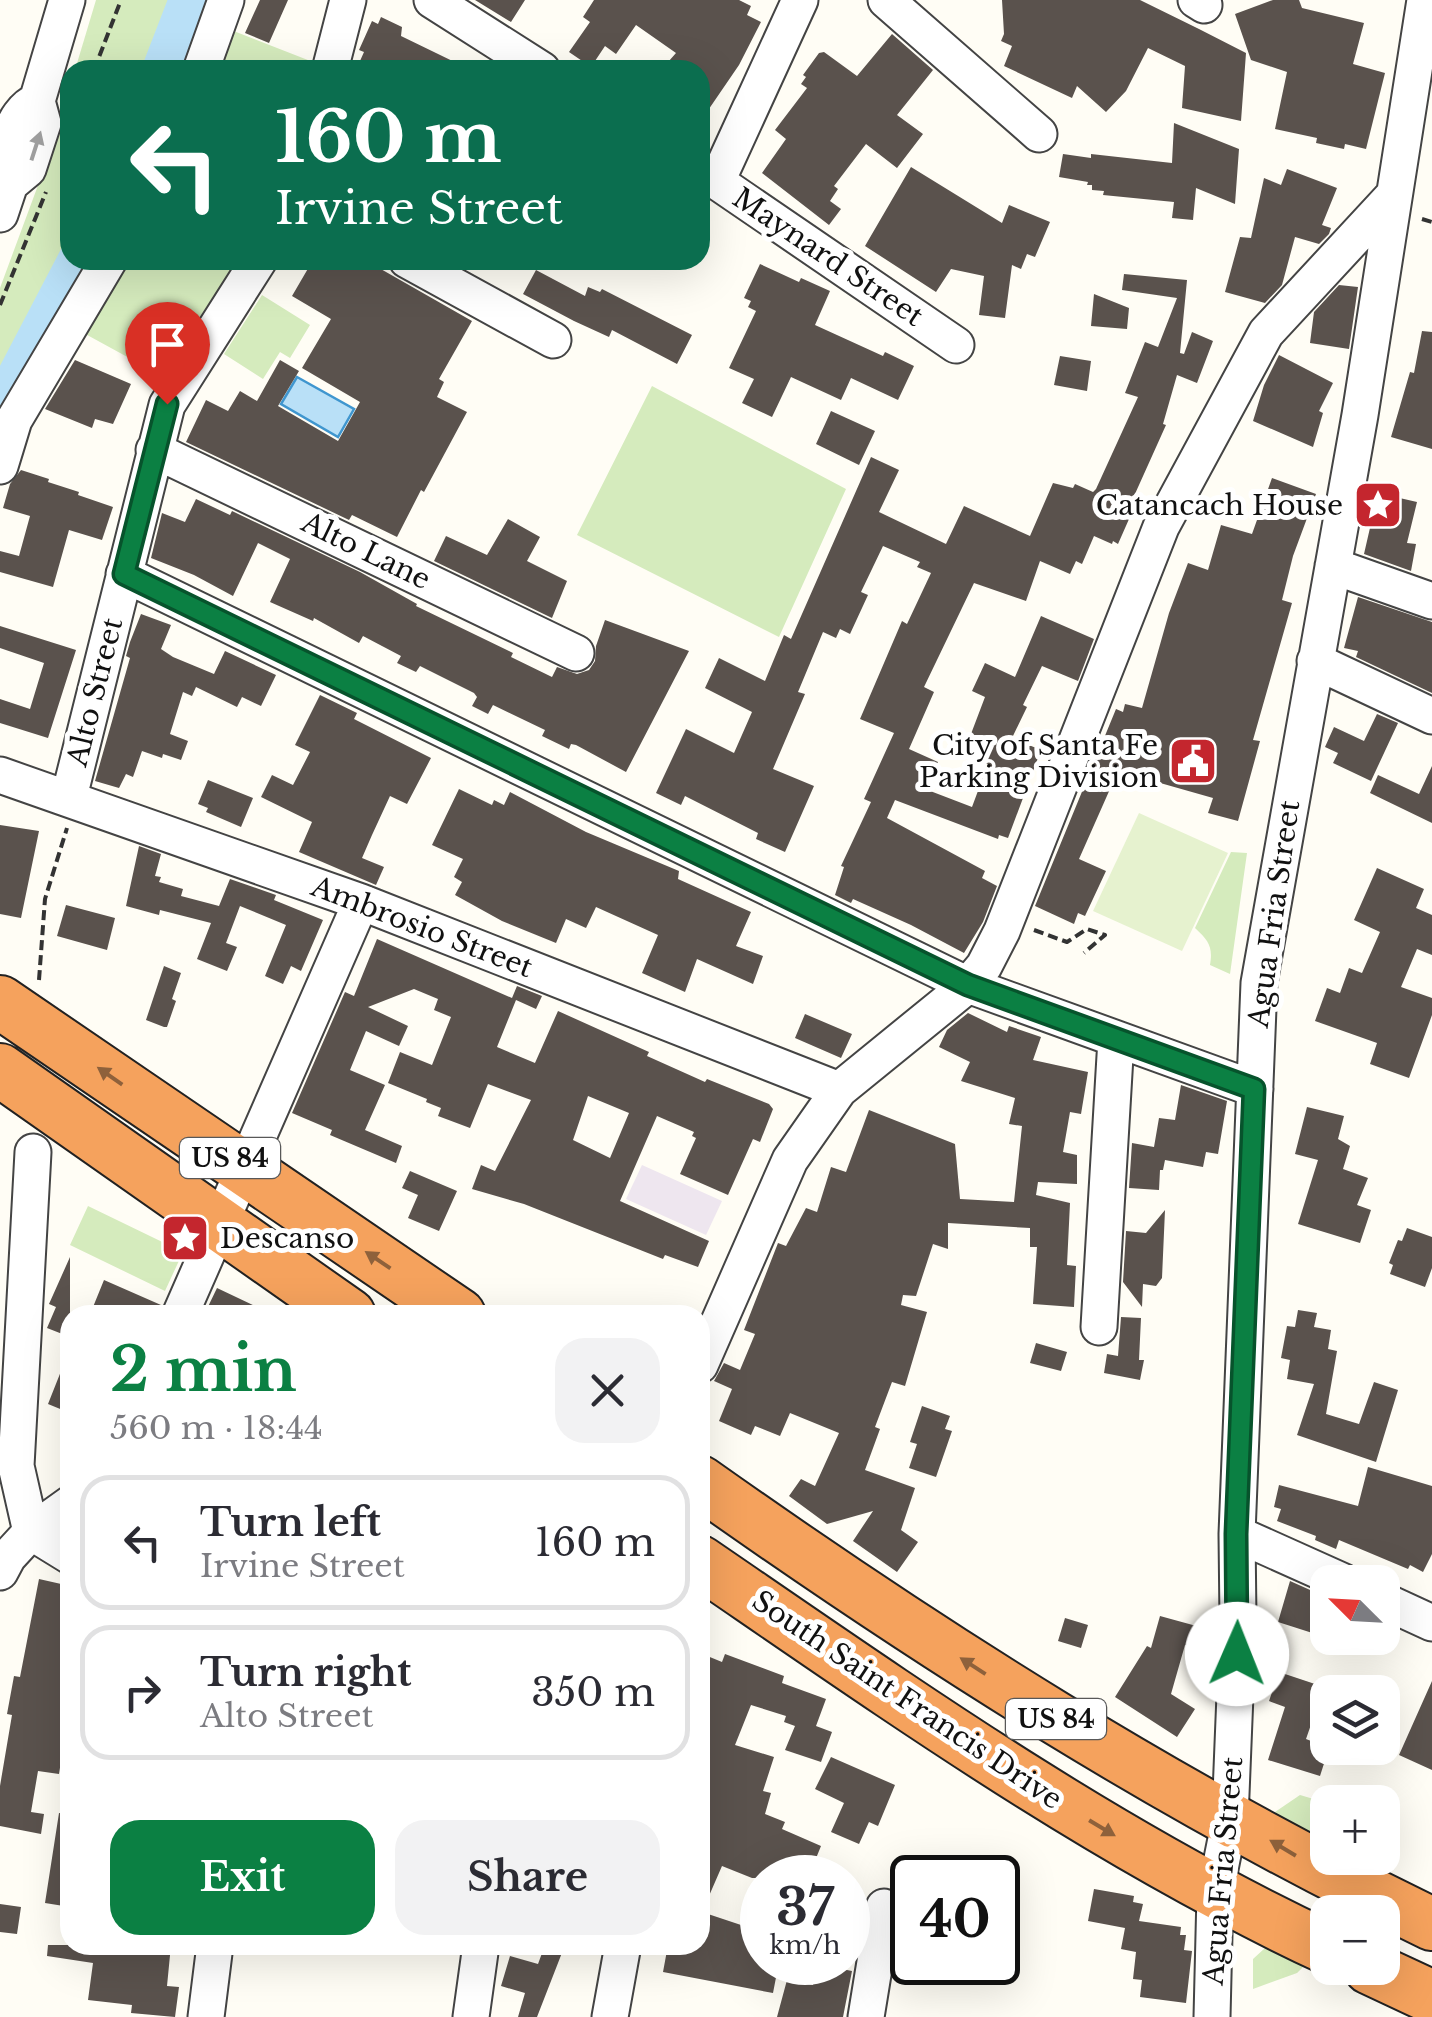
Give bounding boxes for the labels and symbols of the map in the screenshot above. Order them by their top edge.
one-way arrow [29,131,44,161]
street label: Maynard Street [726,180,930,334]
pin [125,302,210,405]
place icon: Catancach House [1352,479,1404,531]
place label: Catancach House [1096,488,1343,523]
street label: Alto Lane [295,504,436,597]
street label: Alto Street [59,614,130,771]
place label: City of Santa Fe Parking Division [919,728,1158,795]
public building icon: City of Santa Fe Parking Division [1167,735,1219,787]
street label: Agua Fria Street [1241,798,1307,1031]
street label: Ambrosio Street [305,868,538,985]
one-way arrow [97,1067,124,1085]
road number: US 84 [180,1138,280,1178]
place icon: Descanso [159,1212,211,1264]
place label: Descanso [220,1221,354,1256]
one-way arrow [365,1251,392,1270]
north arrow [1310,1565,1400,1655]
street label: South Saint Francis Drive [745,1583,1069,1817]
position arrow [1185,1602,1289,1706]
one-way arrow [959,1657,986,1675]
road number: US 84 [1006,1699,1106,1739]
street label: Agua Fria Street [1195,1755,1250,1988]
one-way arrow [1088,1819,1116,1836]
one-way arrow [1269,1840,1297,1858]
speed limit sign: 40 [890,1855,1020,1985]

